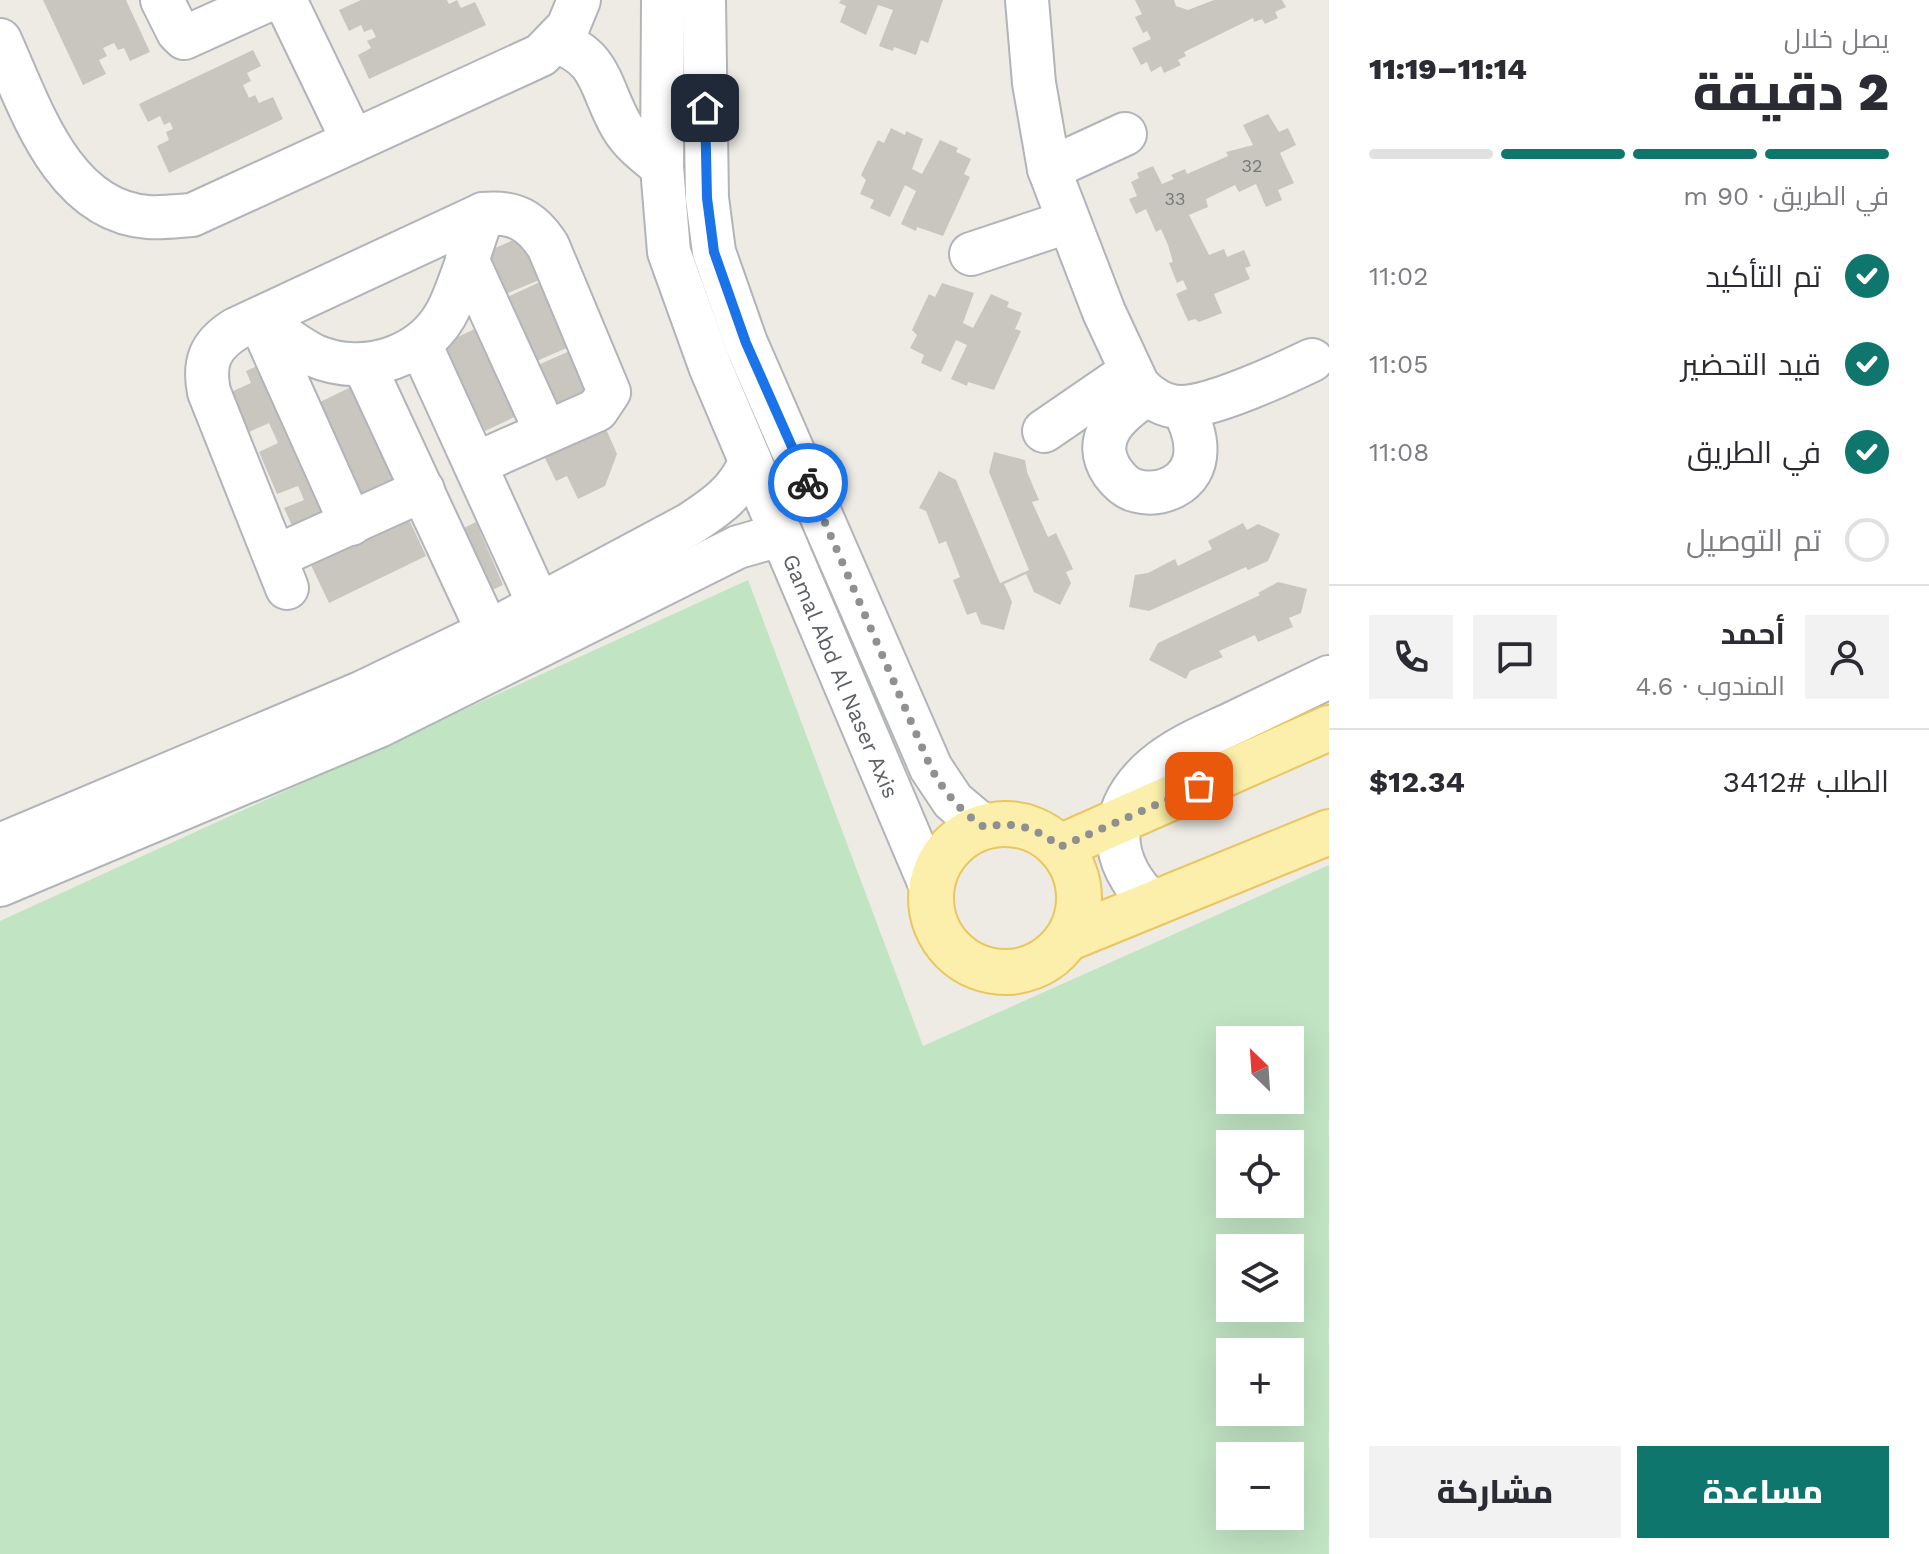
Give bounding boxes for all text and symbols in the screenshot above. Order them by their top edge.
text: يصل خلال [1784,24,1889,54]
text: 11:14–11:19 [1369,51,1527,86]
text: 2 دقيقة [1693,62,1889,123]
pin [671,74,739,142]
icon: home [683,86,727,130]
house number: 32 [1242,155,1263,176]
text: في الطريق · 90 m [1683,181,1889,211]
house number: 33 [1165,188,1186,209]
icon: check [1845,254,1889,298]
text: تم التأكيد [1705,259,1821,294]
text: 11:02 [1369,261,1428,291]
icon: check [1845,342,1889,386]
text: قيد التحضير [1681,347,1821,382]
text: 11:05 [1369,349,1428,379]
icon: check [1845,430,1889,474]
text: في الطريق [1687,435,1821,470]
text: 11:08 [1369,437,1429,467]
courier [768,443,848,523]
icon: bike [786,461,830,505]
text: تم التوصيل [1686,523,1821,558]
street label: Gamal Abd Al Naser Axis [778,550,903,802]
button: phone [1369,615,1453,699]
button: chat [1473,615,1557,699]
button: person [1805,615,1889,699]
text: أحمد [1721,616,1785,651]
text: المندوب · 4.6 [1635,671,1785,701]
pin [1165,752,1233,820]
icon: bag [1177,764,1221,808]
text: $12.34 [1369,764,1465,799]
text: الطلب #3412 [1723,764,1889,799]
north arrow [1216,1026,1304,1114]
map controls [1216,1026,1304,1530]
button: locate [1216,1130,1304,1218]
button: layers [1216,1234,1304,1322]
button: + [1216,1338,1304,1426]
button: − [1216,1442,1304,1530]
button: مشاركة [1369,1446,1621,1538]
button: مساعدة [1637,1446,1889,1538]

